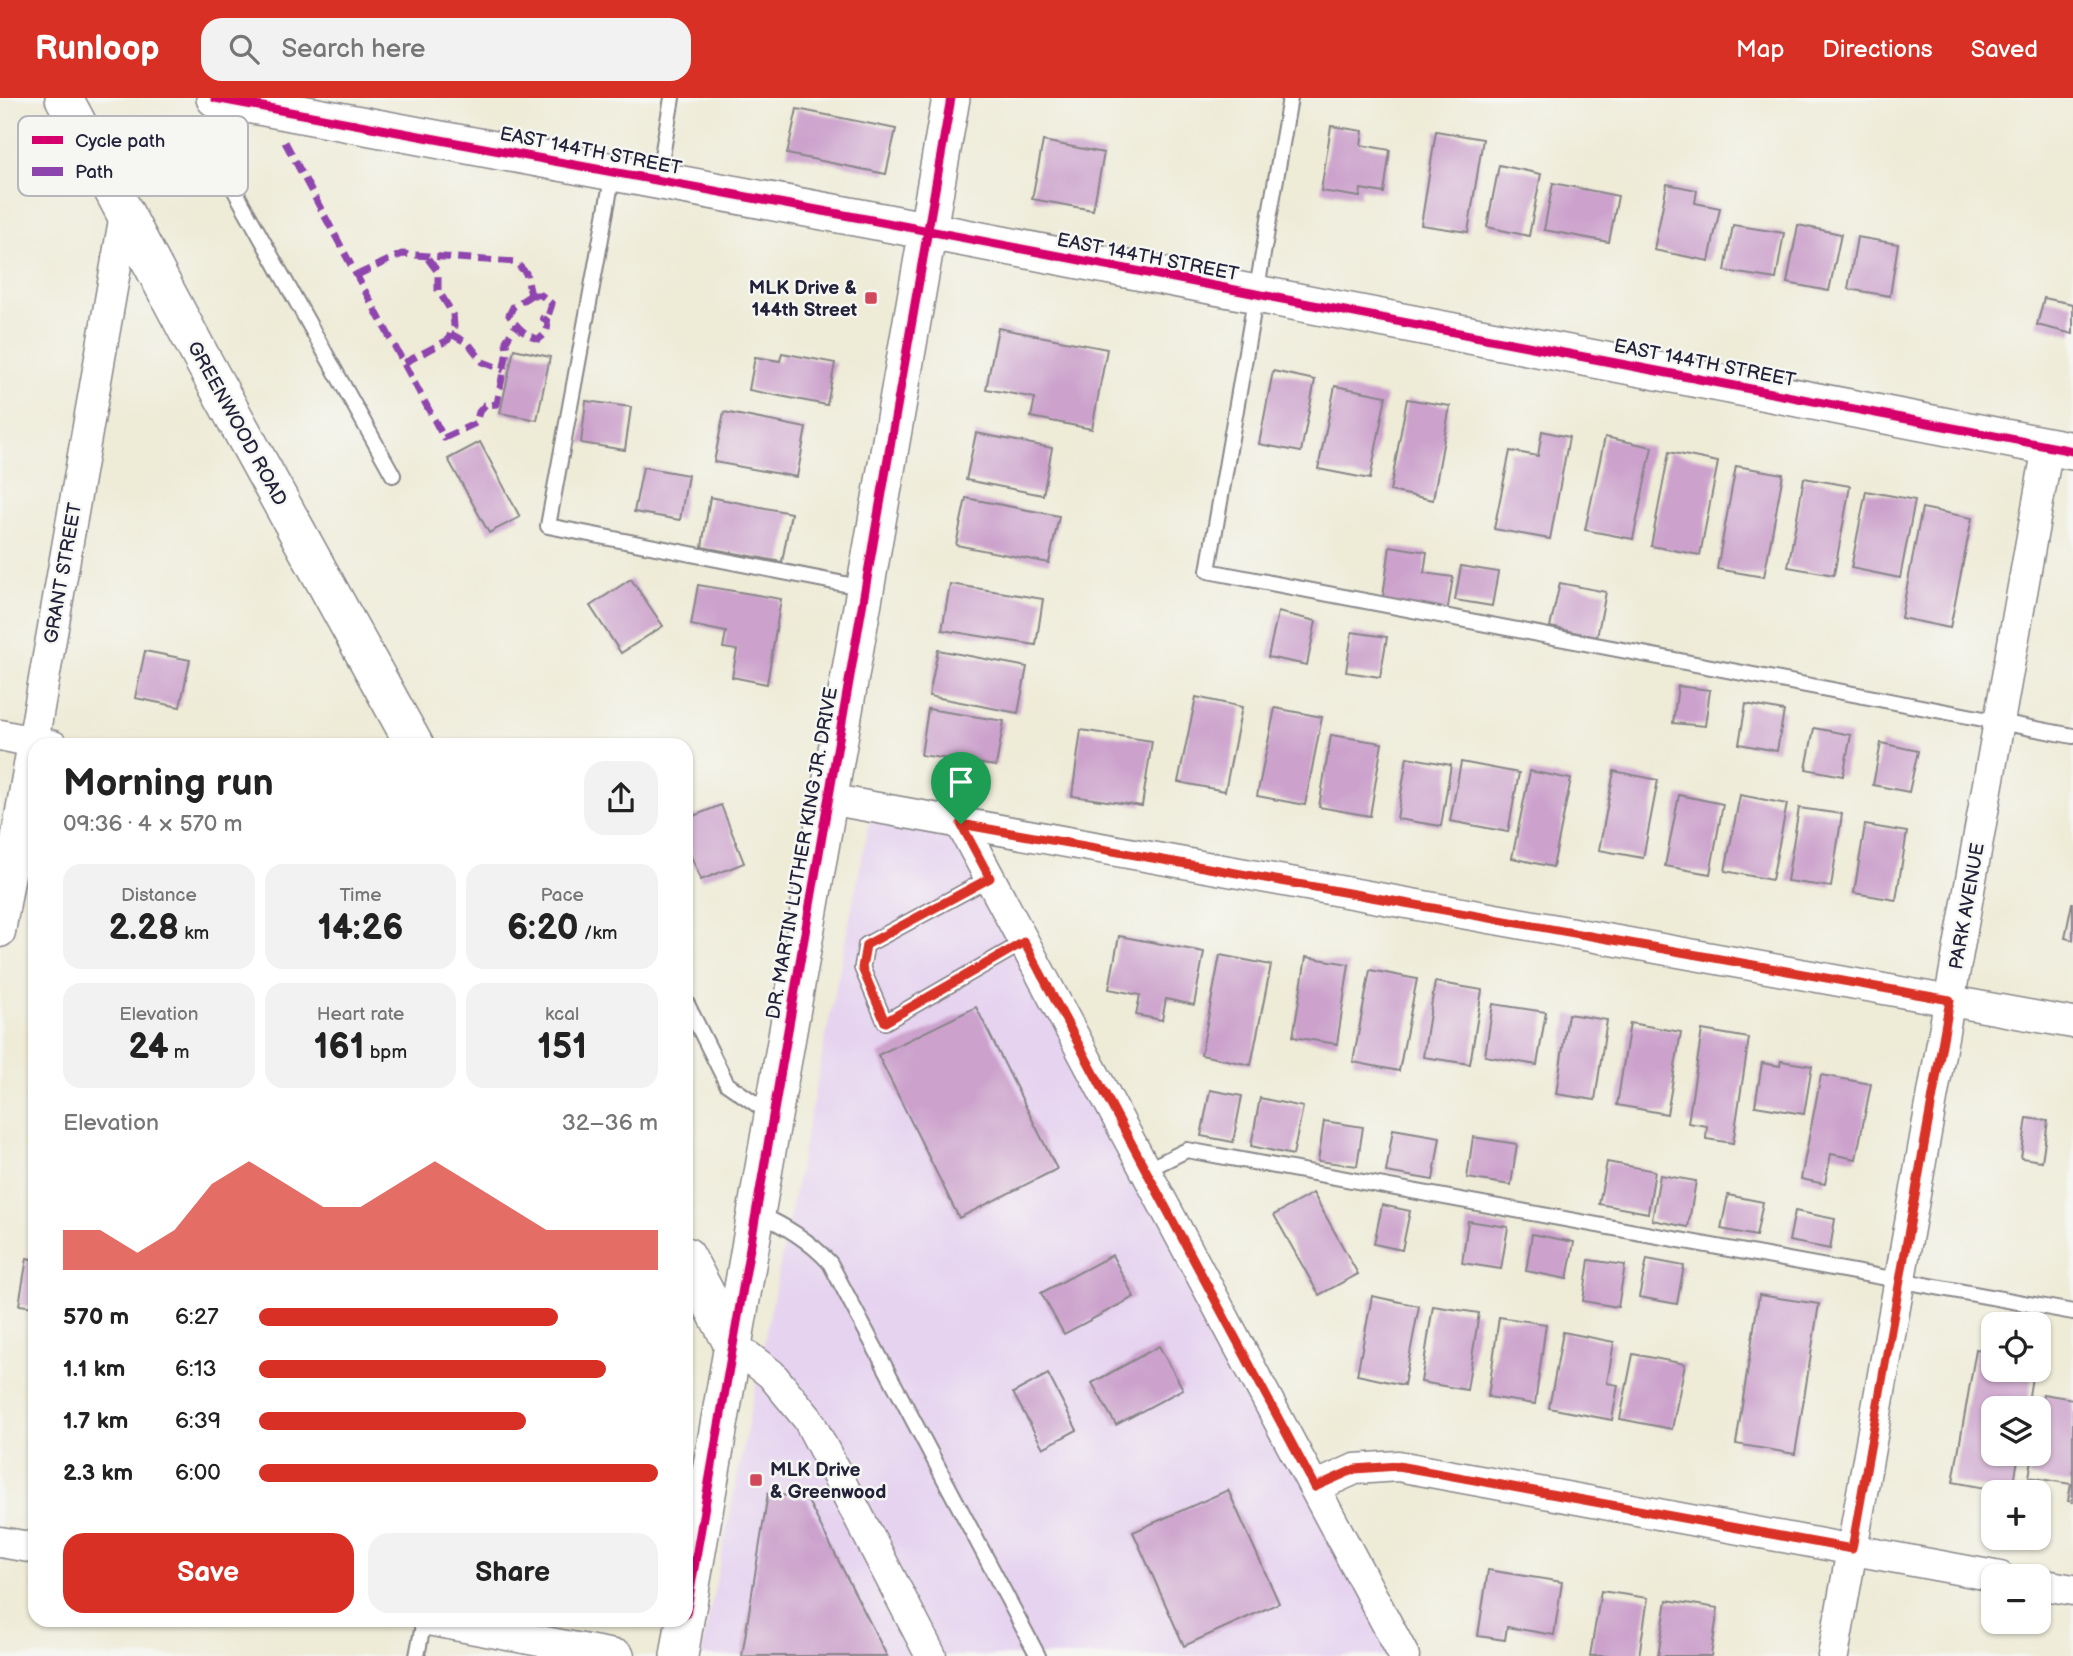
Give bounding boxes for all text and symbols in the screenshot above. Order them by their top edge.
search box [201,18,691,81]
text: Runloop [35,29,159,69]
icon: search [225,30,263,68]
text: Search here [281,34,425,65]
text: Map [1736,35,1784,64]
text: Directions [1822,35,1933,64]
text: Saved [1971,35,2038,64]
legend [18,116,248,196]
street label: EAST 144TH STREET [498,123,684,181]
text: Cycle path [75,130,165,153]
text: Path [75,161,113,184]
street label: EAST 144TH STREET [1055,229,1241,287]
place label: MLK Drive & 144th Street [749,277,858,322]
marker: MLK Drive & 144th Street [863,290,879,306]
street label: EAST 144TH STREET [1612,335,1798,393]
street label: GREENWOOD ROAD [182,338,292,510]
street label: GRANT STREET [40,501,87,645]
street label: DR. MARTIN LUTHER KING JR. DRIVE [762,685,843,1021]
pin [931,752,991,824]
text: Morning run [63,761,274,806]
button: share [584,761,658,835]
icon: arrive [942,763,980,801]
text: 09:36 · 4 × 570 m [63,810,243,838]
street label: PARK AVENUE [1945,841,1990,971]
text: Distance [121,884,197,907]
text: Time [339,884,382,907]
text: Pace [541,884,584,907]
text: 2.28 [108,907,179,950]
text: 14:26 [318,907,403,950]
text: 6:20 [507,907,579,950]
text: km [179,922,209,945]
text: /km [579,922,617,945]
text: Elevation [119,1003,198,1026]
text: Heart rate [317,1003,404,1026]
text: kcal [545,1003,579,1026]
text: 24 [128,1026,169,1069]
text: 161 [314,1026,365,1069]
text: 151 [537,1026,587,1069]
text: m [169,1041,189,1064]
text: bpm [365,1041,407,1064]
text: Elevation [63,1109,159,1137]
text: 32–36 m [562,1109,658,1137]
text: 570 m [63,1303,129,1331]
text: 6:27 [175,1303,219,1331]
map controls [1981,1312,2051,1634]
button: locate [1981,1312,2051,1382]
text: 1.1 km [63,1355,125,1383]
text: 6:13 [175,1355,217,1383]
button: layers [1981,1396,2051,1466]
text: 1.7 km [63,1407,128,1435]
text: 6:39 [175,1407,221,1435]
text: 2.3 km [63,1459,133,1487]
text: 6:00 [175,1459,221,1487]
place label: MLK Drive & Greenwood [770,1459,886,1504]
marker: MLK Drive & Greenwood [748,1472,764,1488]
button: + [1981,1480,2051,1550]
button: Save [63,1533,354,1613]
button: Share [368,1533,658,1613]
button: − [1981,1564,2051,1634]

